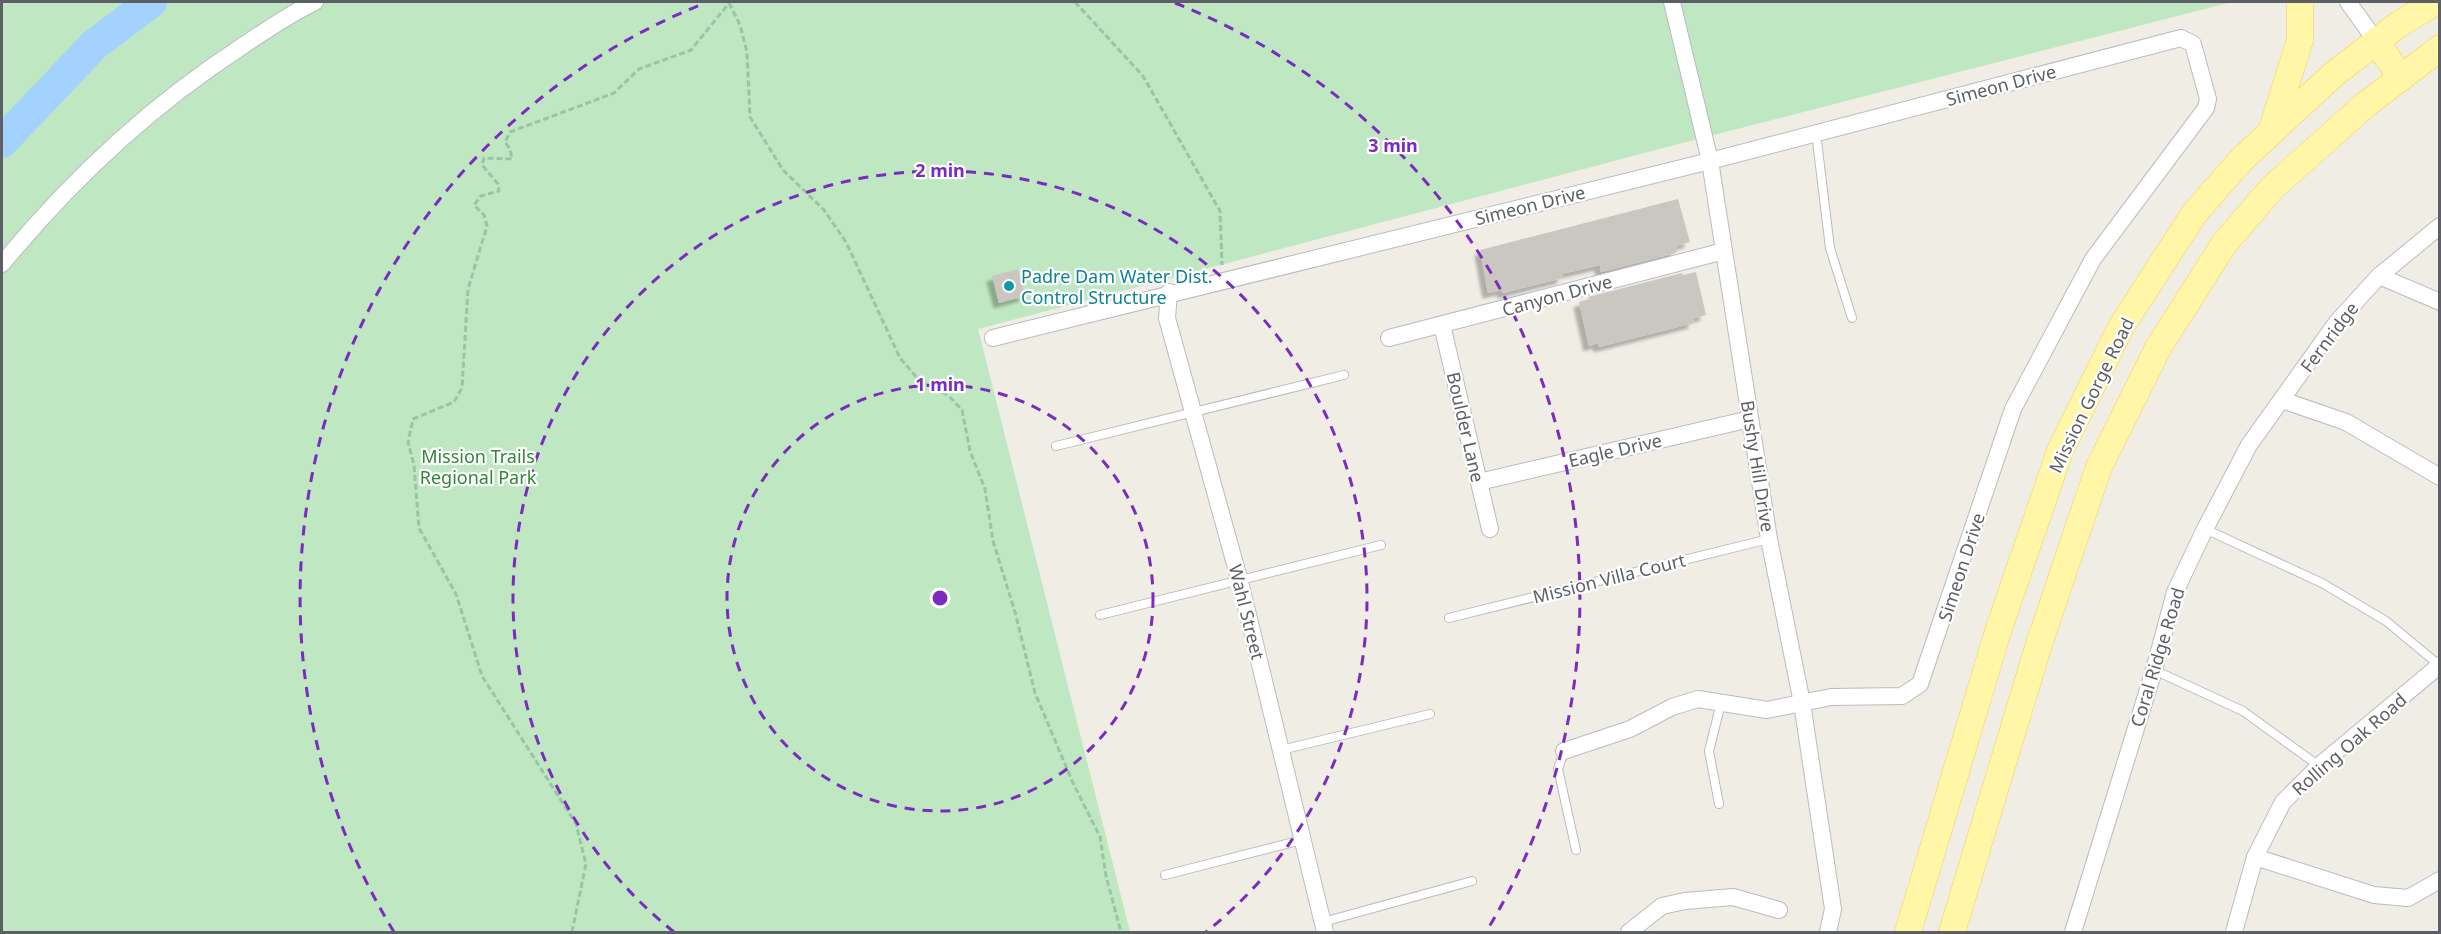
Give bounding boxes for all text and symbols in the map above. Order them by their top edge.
street label: Simeon Drive [1943,59,2059,111]
text: 3 min [1368,133,1418,157]
text: 2 min [915,158,965,182]
street label: Simeon Drive [1472,180,1588,230]
place label: Padre Dam Water Dist. Control Structure [1021,264,1213,309]
street label: Canyon Drive [1499,269,1615,321]
marker: Padre Dam Water Dist. Control Structure [1002,279,1016,293]
street label: Fernridge [2295,297,2363,377]
street label: Mission Gorge Road [2043,313,2139,477]
street label: Boulder Lane [1442,369,1490,485]
text: 1 min [915,372,965,396]
street label: Bushy Hill Drive [1736,398,1780,534]
street label: Eagle Drive [1566,428,1664,472]
park label: Mission Trails Regional Park [420,444,537,489]
street label: Simeon Drive [1932,510,1990,624]
street label: Mission Villa Court [1530,547,1688,609]
street label: Wahl Street [1224,562,1271,663]
street label: Coral Ridge Road [2124,584,2190,730]
centre of rings [930,588,950,608]
street label: Rolling Oak Road [2287,688,2411,800]

